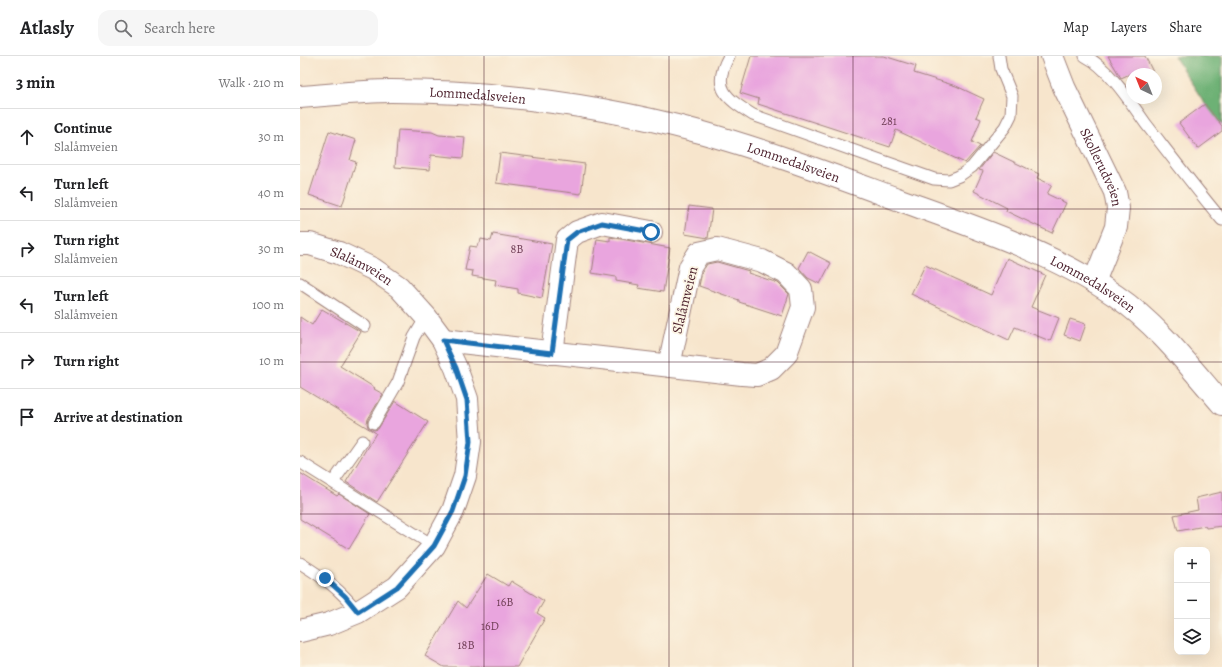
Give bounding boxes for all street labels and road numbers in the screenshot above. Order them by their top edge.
street label: Lommedalsveien [429,82,527,108]
street label: Skollerudveien [1076,125,1127,208]
street label: Lommedalsveien [745,137,843,187]
street label: Slalåmveien [328,241,397,290]
street label: Lommedalsveien [1047,251,1140,317]
street label: Slalåmveien [667,264,703,336]

